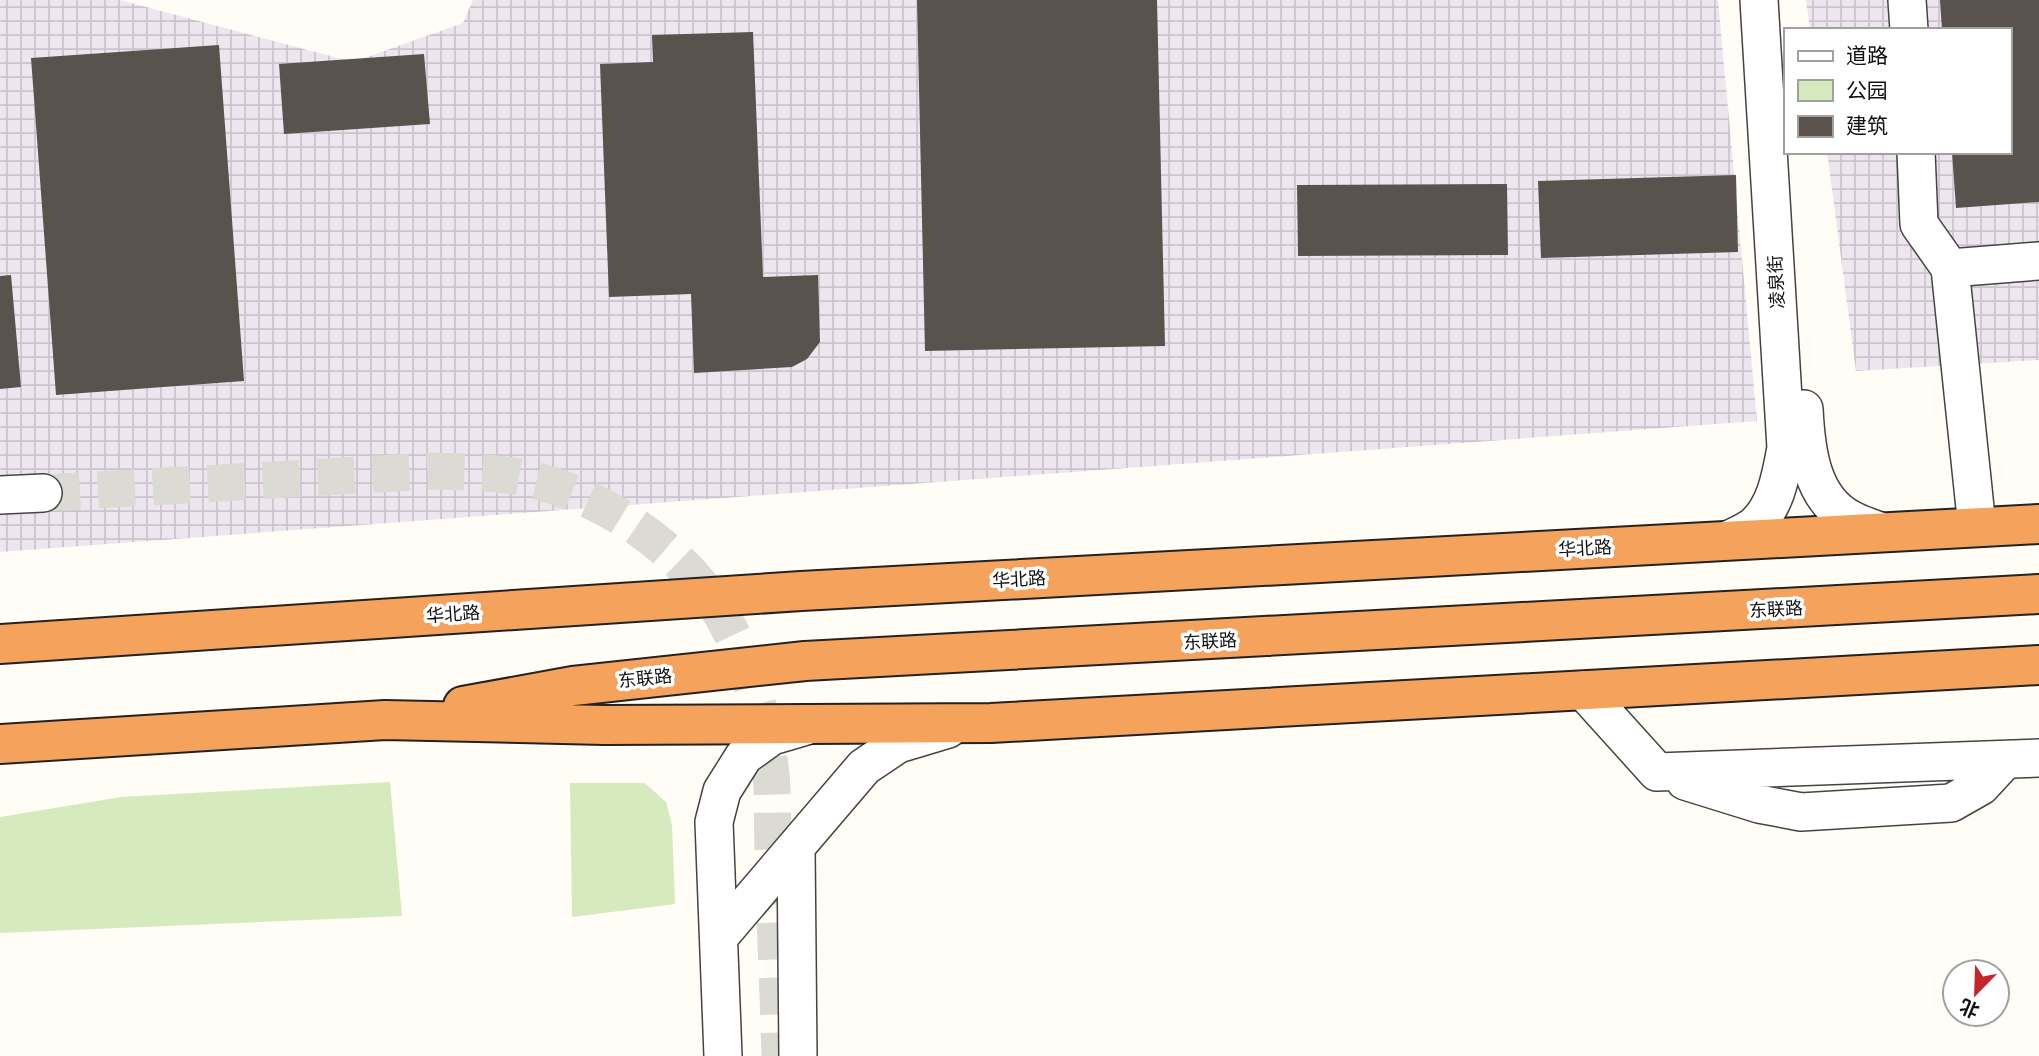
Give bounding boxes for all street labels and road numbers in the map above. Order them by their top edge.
street label: 凌泉街 [1763,254,1789,310]
street label: 华北路 [1557,535,1613,561]
street label: 华北路 [991,566,1047,592]
street label: 东联路 [1748,596,1804,622]
street label: 华北路 [425,601,481,627]
street label: 东联路 [1182,628,1238,654]
street label: 东联路 [617,664,673,692]

